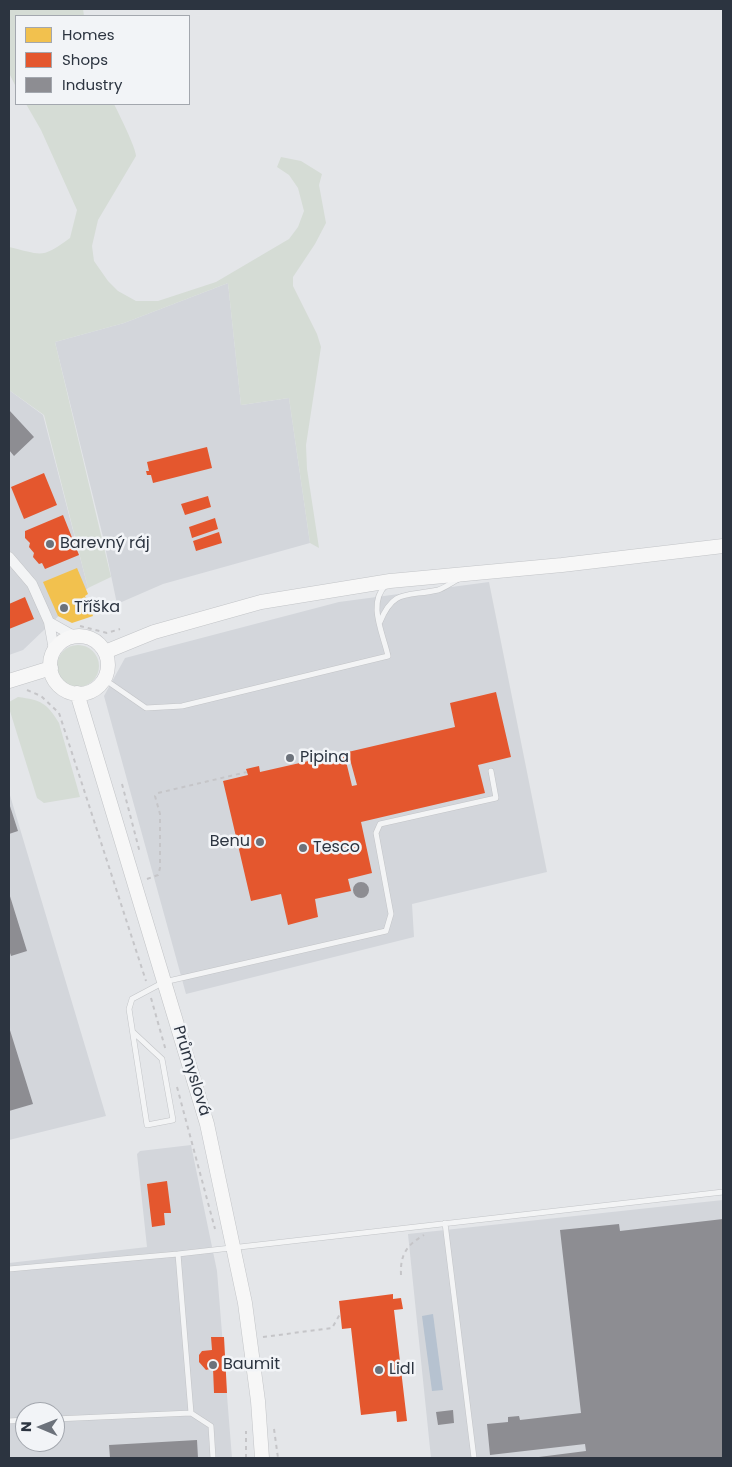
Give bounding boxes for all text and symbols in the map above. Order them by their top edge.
legend [15,15,190,105]
text: Homes [62,24,115,45]
text: Shops [62,49,108,70]
text: Industry [62,74,122,95]
place label: Barevný ráj [60,534,150,554]
marker: Barevný ráj [44,538,56,550]
place label: Tříška [74,598,120,618]
marker: Tříška [58,602,70,614]
place label: Pipina [300,748,349,768]
marker: Pipina [284,752,296,764]
place label: Benu [210,832,250,852]
marker: Benu [254,836,266,848]
place label: Tesco [313,838,360,858]
marker: Tesco [297,842,309,854]
street label: Průmyslová [168,1024,214,1118]
place label: Baumit [223,1355,280,1375]
marker: Baumit [207,1359,219,1371]
place label: Lidl [389,1360,415,1380]
marker: Lidl [373,1364,385,1376]
north arrow [15,1402,65,1452]
text: N [16,1421,36,1432]

